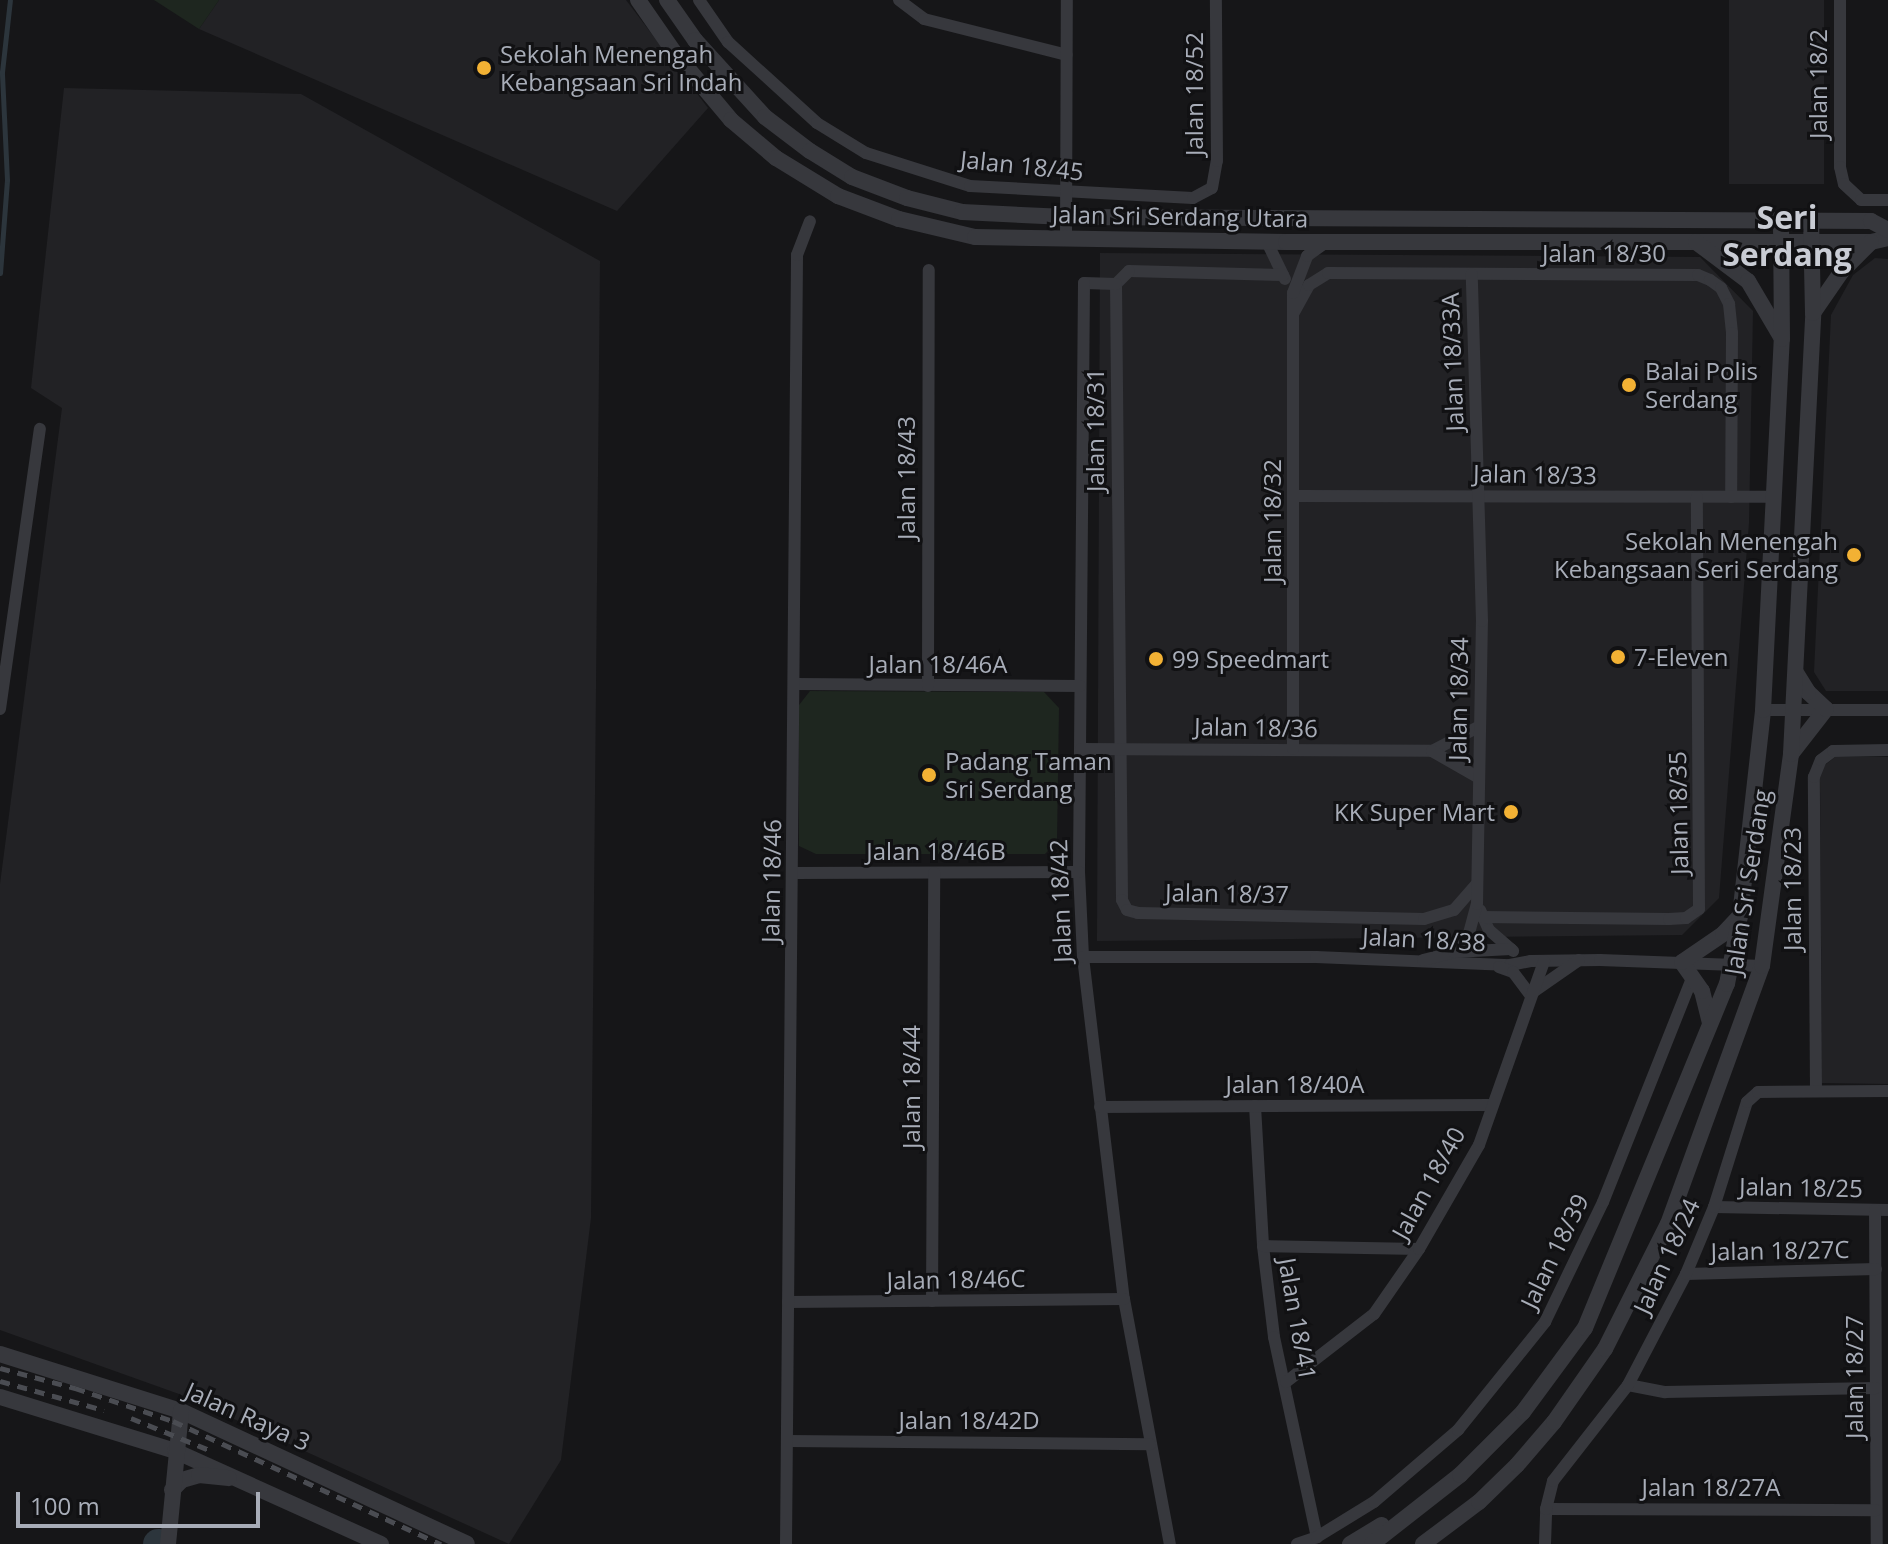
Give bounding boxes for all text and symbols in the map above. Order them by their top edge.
street label: Jalan 18/2 [1804,29,1832,139]
street label: Jalan 18/52 [1180,32,1208,156]
place label: Sekolah Menengah Kebangsaan Sri Indah [500,40,742,96]
marker: Sekolah Menengah Kebangsaan Sri Indah [475,59,493,77]
street label: Jalan 18/45 [959,144,1085,186]
street label: Jalan Sri Serdang Utara [1052,199,1308,233]
district label: Seri Serdang [1722,199,1852,274]
street label: Jalan 18/30 [1542,239,1666,267]
street label: Jalan 18/33A [1435,292,1469,432]
place label: Balai Polis Serdang [1645,357,1758,413]
street label: Jalan 18/31 [1081,368,1109,492]
marker: Balai Polis Serdang [1620,376,1638,394]
street label: Jalan 18/43 [892,416,920,540]
street label: Jalan 18/32 [1258,459,1286,583]
street label: Jalan 18/33 [1473,459,1597,489]
place label: Sekolah Menengah Kebangsaan Seri Serdang [1554,527,1838,583]
marker: Sekolah Menengah Kebangsaan Seri Serdang [1845,546,1863,564]
street label: Jalan 18/34 [1443,637,1473,761]
place label: 7-Eleven [1634,643,1728,671]
place label: 99 Speedmart [1172,645,1329,673]
marker: 7-Eleven [1609,648,1627,666]
street label: Jalan 18/46A [869,650,1007,678]
marker: 99 Speedmart [1147,650,1165,668]
street label: Jalan 18/36 [1194,712,1318,742]
place label: Padang Taman Sri Serdang [945,747,1112,803]
street label: Jalan 18/35 [1663,751,1693,875]
marker: Padang Taman Sri Serdang [920,766,938,784]
street label: Jalan Sri Serdang [1718,787,1776,977]
place label: KK Super Mart [1334,798,1495,826]
marker: KK Super Mart [1502,803,1520,821]
street label: Jalan 18/46 [756,819,786,943]
street label: Jalan 18/23 [1778,827,1806,951]
street label: Jalan 18/46B [866,837,1006,865]
street label: Jalan 18/42 [1043,839,1077,963]
street label: Jalan 18/37 [1165,878,1289,908]
street label: Jalan 18/38 [1361,921,1487,957]
street label: Jalan 18/44 [897,1025,925,1149]
street label: Jalan 18/40A [1226,1070,1364,1098]
street label: Jalan 18/40 [1385,1122,1471,1244]
street label: Jalan 18/25 [1739,1172,1863,1202]
street label: Jalan 18/39 [1514,1189,1594,1313]
street label: Jalan 18/24 [1627,1194,1705,1318]
street label: Jalan 18/27C [1710,1234,1850,1266]
street label: Jalan 18/41 [1273,1256,1323,1382]
street label: Jalan 18/46C [886,1263,1026,1295]
street label: Jalan 18/27 [1840,1315,1868,1439]
street label: Jalan Raya 3 [181,1376,315,1456]
street label: Jalan 18/42D [898,1406,1040,1434]
street label: Jalan 18/27A [1642,1473,1780,1501]
scale bar [20,1476,264,1526]
text: 100 m [30,1489,100,1522]

